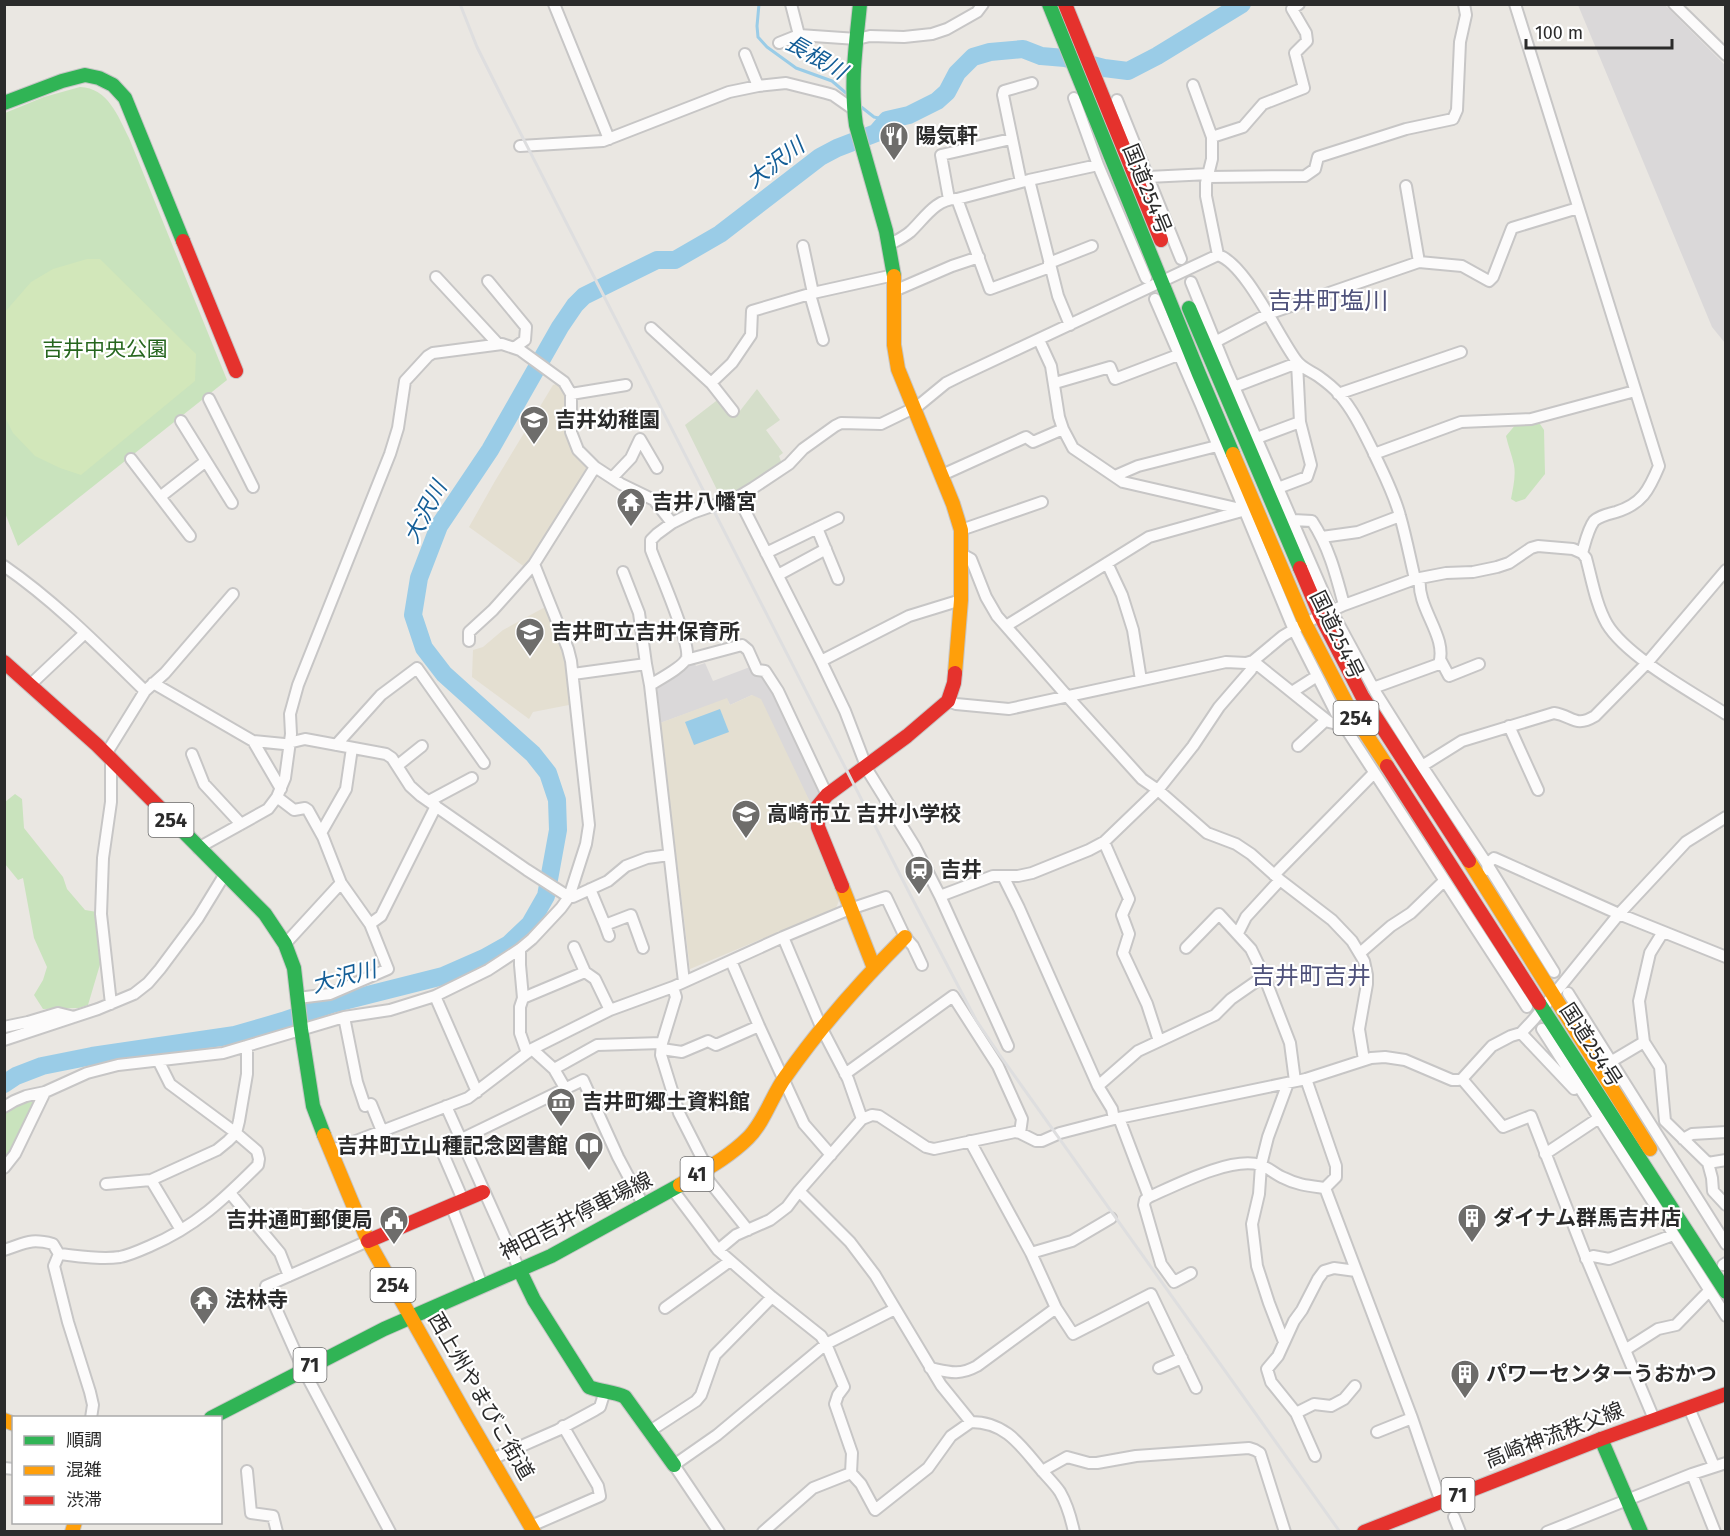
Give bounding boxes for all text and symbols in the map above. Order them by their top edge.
scale bar [1526,12,1672,50]
text: 100 m [1535,22,1583,44]
water label: 長根川 [781,29,853,86]
restaurant icon: 陽気軒 [878,120,910,162]
place label: 陽気軒 [915,123,978,149]
water label: 大沢川 [741,131,811,194]
street label: 国道254号 [1117,140,1177,238]
district label: 吉井町塩川 [1268,287,1388,315]
park label: 吉井中央公園 [42,336,168,362]
school or university icon: 吉井幼稚園 [518,404,550,446]
place label: 吉井幼稚園 [555,407,660,433]
water label: 大沢川 [398,475,453,547]
temple icon: 吉井八幡宮 [615,486,647,528]
place label: 吉井八幡宮 [652,489,757,515]
street label: 国道254号 [1304,587,1370,683]
school or university icon: 吉井町立吉井保育所 [514,616,546,658]
place label: 吉井町立吉井保育所 [551,619,740,645]
road number: 254 [1334,701,1378,735]
school or university icon: 高崎市立 吉井小学校 [730,798,762,840]
place label: 高崎市立 吉井小学校 [767,801,961,827]
road number: 254 [148,803,194,837]
station icon: 吉井 [903,854,935,896]
place label: 吉井 [940,857,982,883]
water label: 大沢川 [309,955,381,999]
district label: 吉井町吉井 [1251,962,1371,990]
street label: 国道254号 [1554,998,1628,1092]
museum icon: 吉井町郷土資料館 [545,1086,577,1128]
place label: 吉井町郷土資料館 [582,1089,750,1115]
library icon: 吉井町立山種記念図書館 [573,1130,605,1172]
place label: 吉井町立山種記念図書館 [337,1133,568,1159]
road number: 41 [680,1157,714,1191]
street label: 神田吉井停車場線 [495,1166,657,1266]
building icon: ダイナム群馬吉井店 [1456,1202,1488,1244]
public building icon: 吉井通町郵便局 [378,1204,410,1246]
place label: ダイナム群馬吉井店 [1493,1205,1681,1231]
place label: 吉井通町郵便局 [226,1207,373,1233]
road number: 254 [370,1268,416,1302]
temple icon: 法林寺 [188,1284,220,1326]
place label: 法林寺 [225,1287,288,1313]
street label: 西上州やまびこ街道 [422,1308,540,1484]
road number: 71 [294,1348,326,1382]
building icon: パワーセンターうおかつ [1449,1358,1481,1400]
place label: パワーセンターうおかつ [1486,1361,1717,1387]
street label: 高崎神流秩父線 [1481,1397,1627,1473]
legend [12,1416,222,1524]
text: 順調 [66,1429,102,1451]
text: 混雑 [66,1459,102,1481]
road number: 71 [1442,1478,1474,1512]
text: 渋滞 [66,1489,102,1511]

